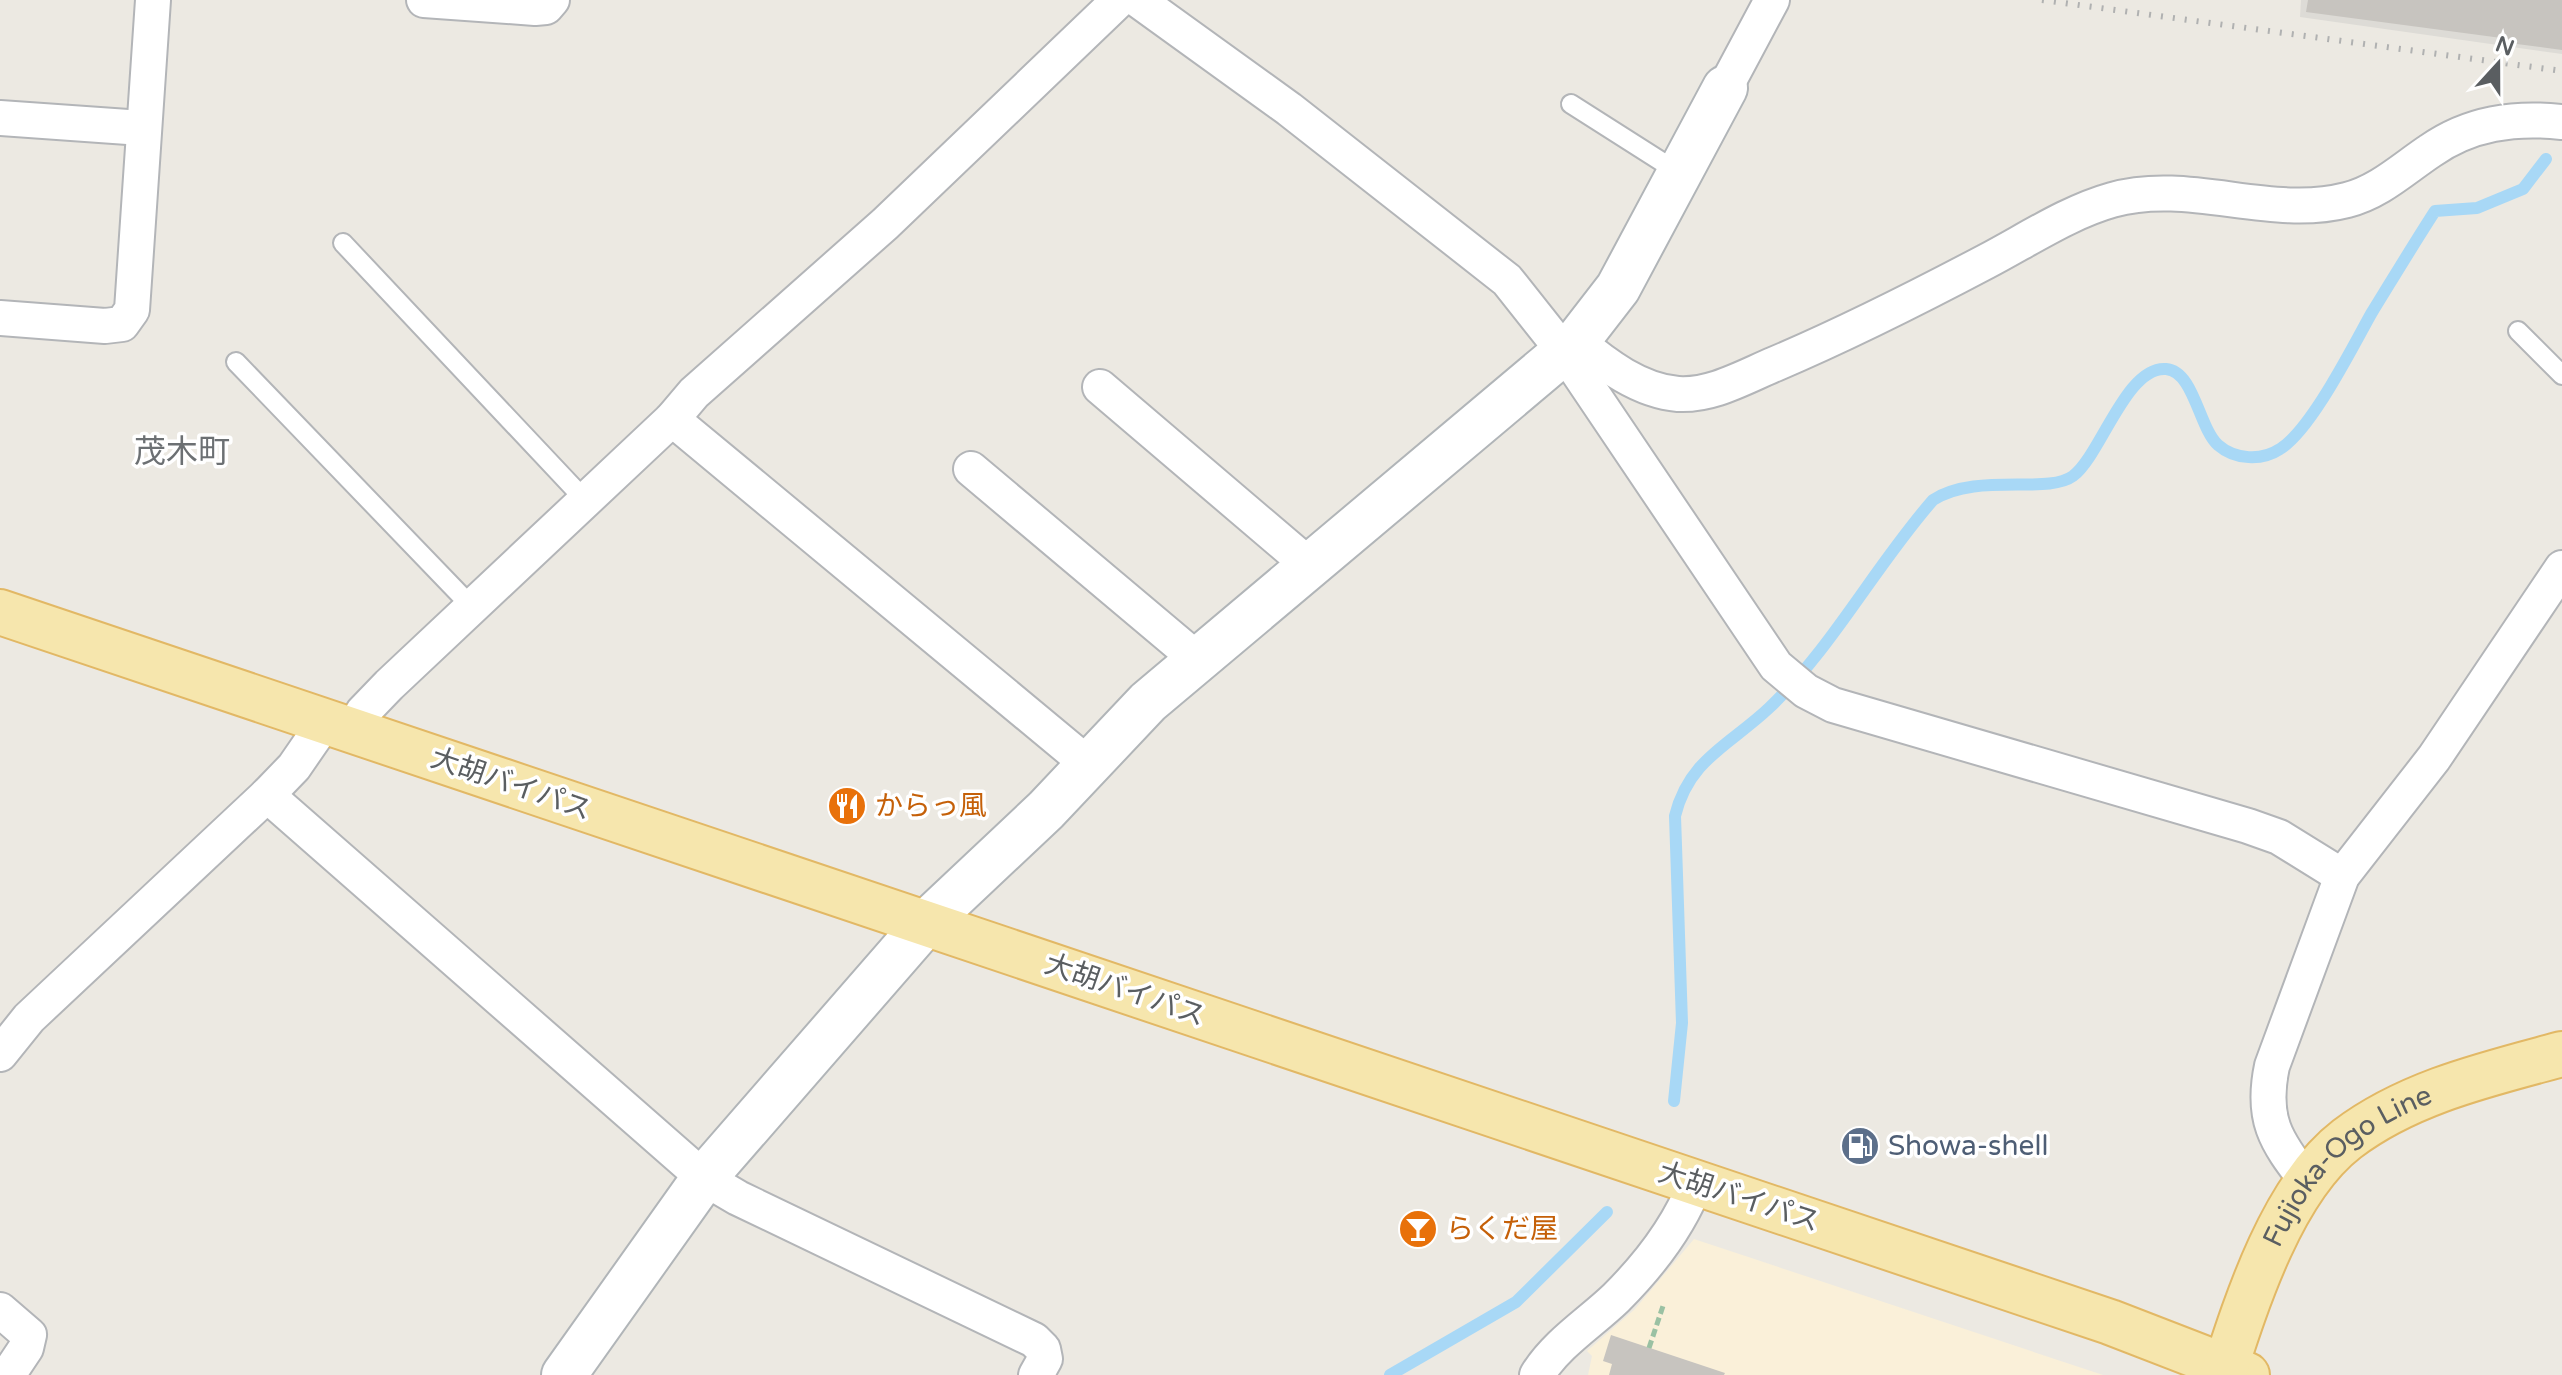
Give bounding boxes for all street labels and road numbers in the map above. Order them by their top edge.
street label: 大胡バイパス [426,741,596,827]
street label: 大胡バイパス [1040,947,1210,1033]
street label: Fujioka-Ogo Line [2256,1078,2437,1252]
street label: 大胡バイパス [1654,1155,1824,1239]

